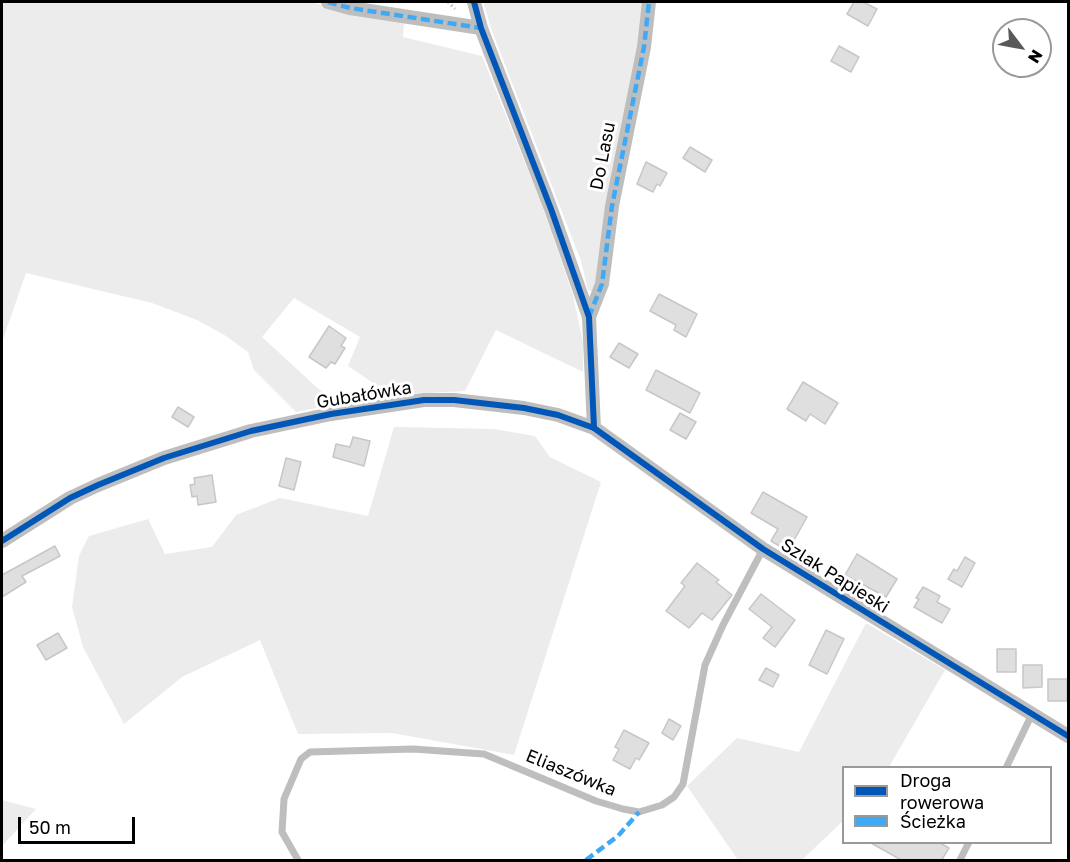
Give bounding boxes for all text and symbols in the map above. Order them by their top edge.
north arrow [992,18,1052,78]
text: N [1024,46,1047,67]
street label: Do Lasu [586,120,620,192]
street label: Gubałówka [315,377,413,413]
street label: Szlak Papieski [777,534,893,618]
street label: Eliaszówka [523,745,619,801]
legend [842,766,1052,844]
text: Droga rowerowa [900,769,984,813]
scale bar [21,805,138,843]
text: Ścieżka [900,810,966,832]
text: 50 m [29,816,71,838]

